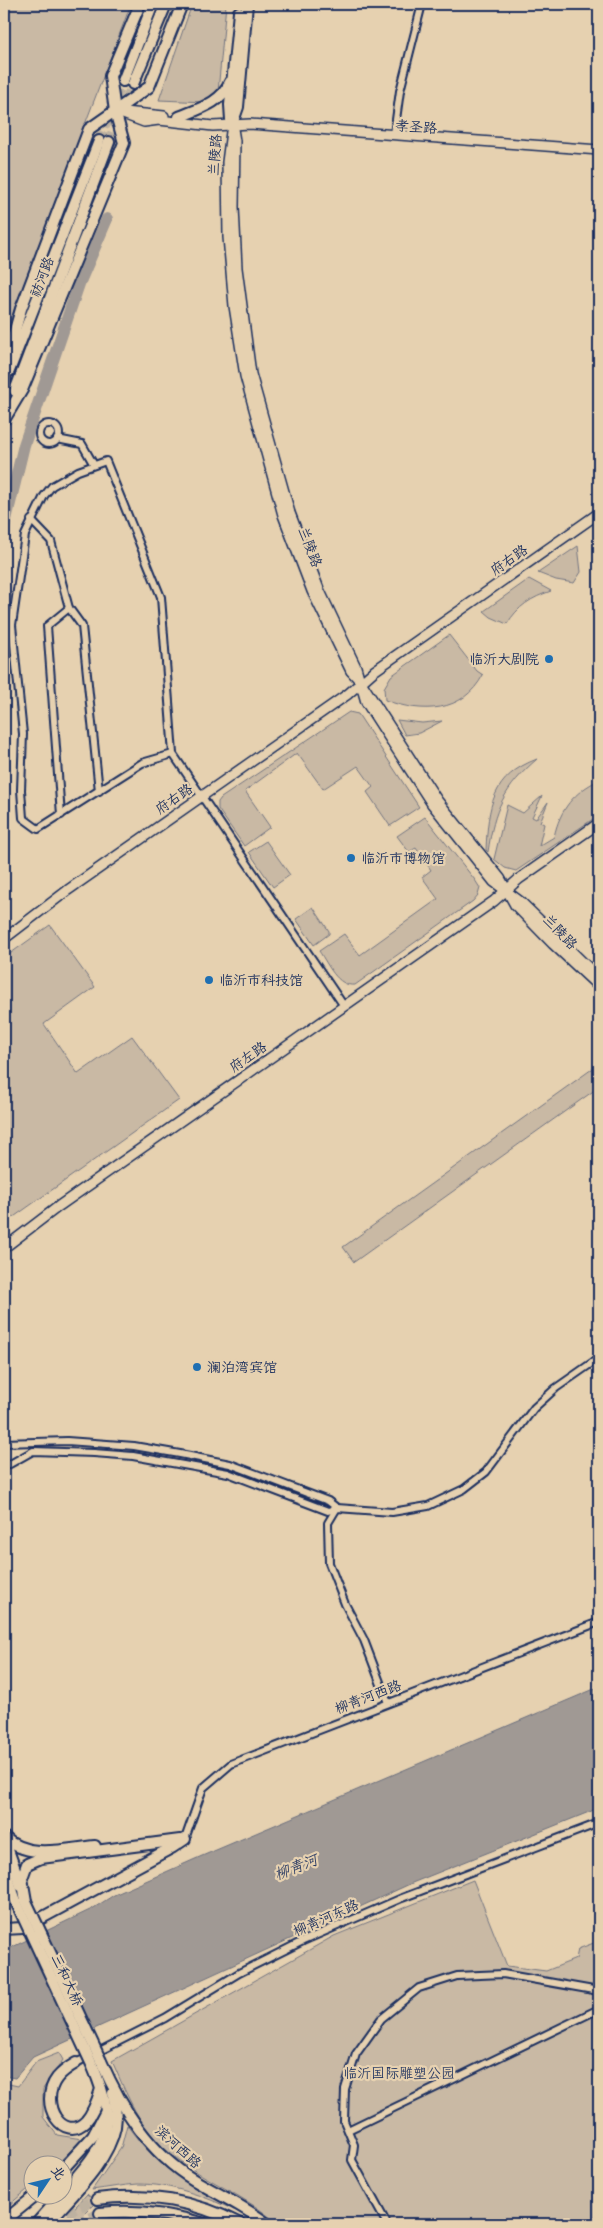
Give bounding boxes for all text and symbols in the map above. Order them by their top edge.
street label: 孝圣路 [394,113,438,141]
street label: 兰陵路 [201,133,229,177]
street label: 祊河路 [23,253,61,301]
street label: 兰陵路 [291,523,329,571]
street label: 府右路 [485,538,533,582]
place label: 临沂大剧院 [469,647,539,672]
marker: 临沂大剧院 [543,653,555,665]
street label: 府右路 [150,777,198,821]
place label: 临沂市博物馆 [361,846,445,871]
marker: 临沂市博物馆 [345,852,357,864]
street label: 兰陵路 [536,908,584,956]
place label: 临沂市科技馆 [219,968,303,993]
marker: 临沂市科技馆 [203,974,215,986]
street label: 府左路 [224,1035,272,1079]
place label: 澜泊湾宾馆 [207,1355,277,1380]
marker: 澜泊湾宾馆 [191,1361,203,1373]
street label: 柳青河西路 [331,1673,405,1721]
water label: 柳青河 [270,1846,324,1887]
street label: 柳青河东路 [289,1892,363,1944]
street label: 三和大桥 [44,1949,90,2011]
park label: 临沂国际雕塑公园 [343,2061,455,2086]
street label: 滨河西路 [149,2119,207,2175]
north arrow [22,2156,72,2206]
text: 北 [44,2160,72,2186]

